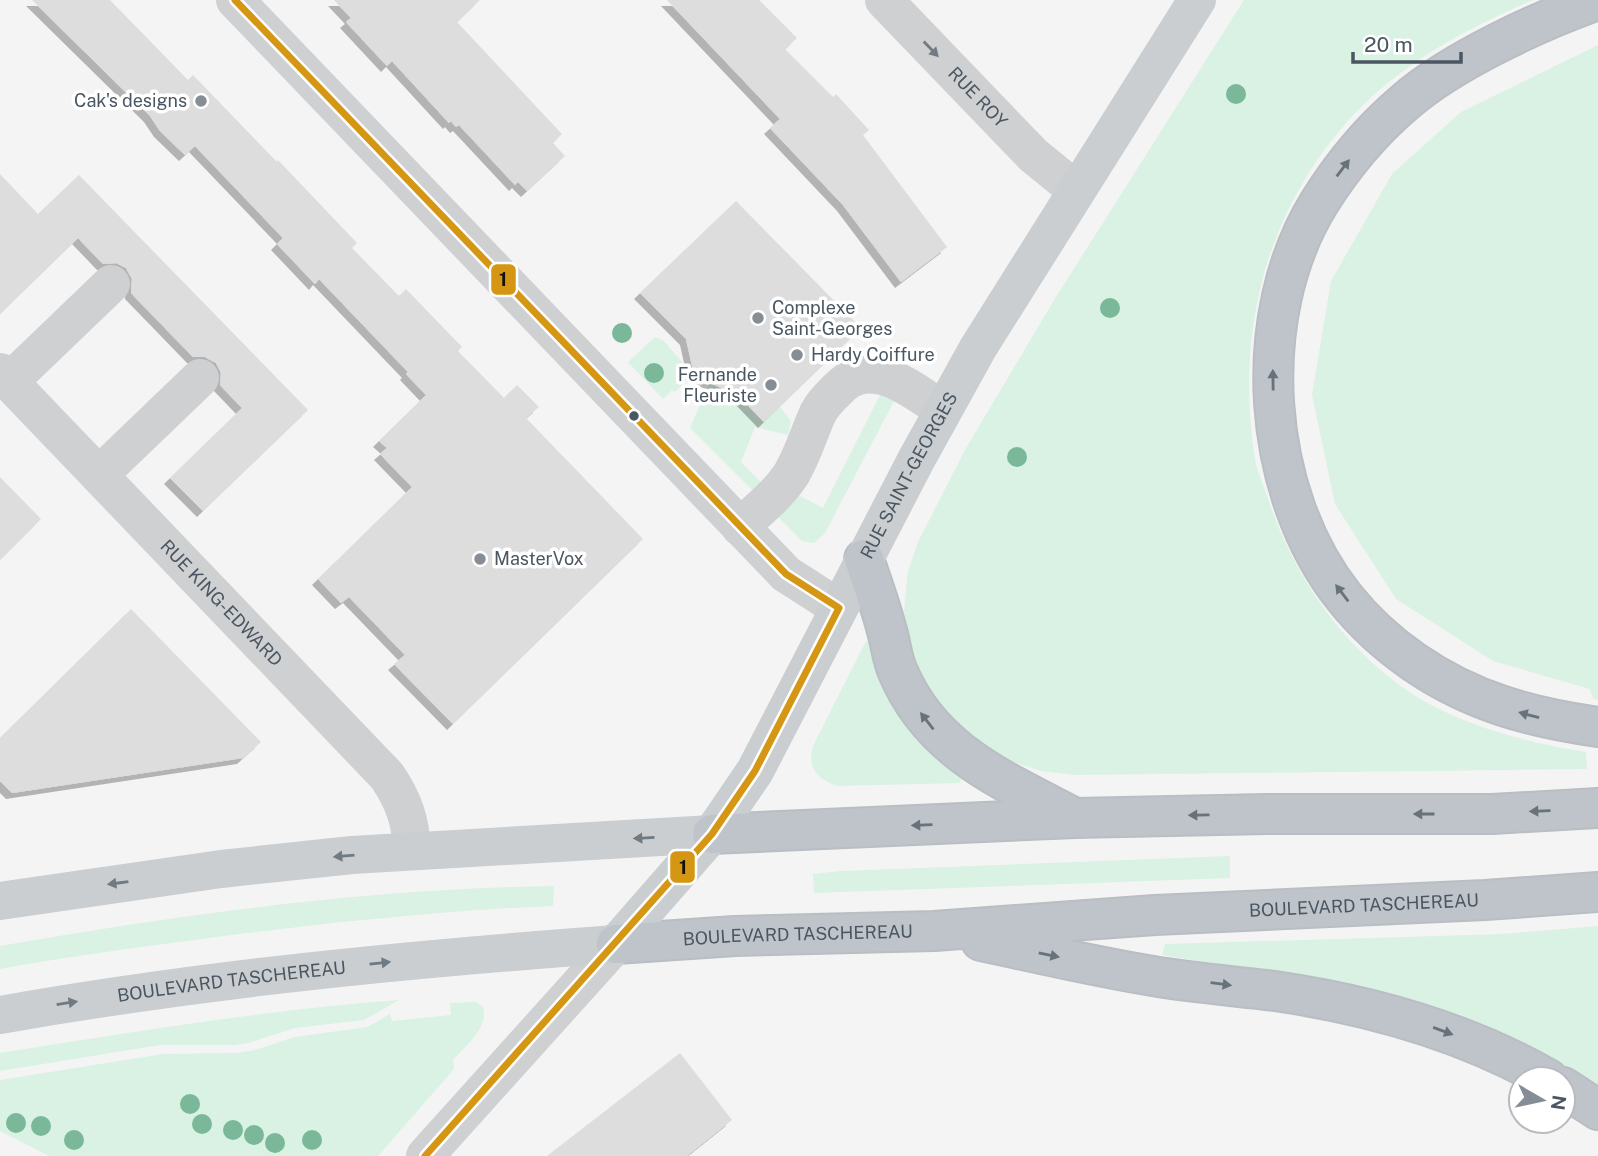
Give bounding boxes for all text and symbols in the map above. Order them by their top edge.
scale bar [1353,21,1462,65]
text: 20 m [1364,32,1413,57]
one-way arrow [923,40,939,57]
street label: RUE ROY [944,62,1012,132]
place label: Cak's designs [74,90,187,111]
marker: Cak's designs [193,93,209,109]
one-way arrow [1336,160,1351,178]
line badge: 1 [490,263,517,296]
text: 1 [499,268,507,290]
place label: Complexe Saint-Georges [772,297,892,339]
marker: Complexe Saint-Georges [750,310,766,326]
place label: Hardy Coiffure [811,344,935,365]
marker: Hardy Coiffure [789,347,805,363]
place label: Fernande Fleuriste [678,364,757,406]
one-way arrow [1268,369,1279,391]
marker: Fernande Fleuriste [763,377,779,393]
street label: RUE SAINT-GEORGES [856,388,962,562]
unlabelled marker [627,409,641,423]
street label: RUE KING-EDWARD [156,535,287,670]
place label: MasterVox [494,548,584,569]
marker: MasterVox [472,551,488,567]
one-way arrow [1335,584,1349,602]
one-way arrow [1518,709,1540,720]
one-way arrow [920,712,935,729]
one-way arrow [1529,806,1551,817]
one-way arrow [1412,808,1434,820]
one-way arrow [1188,810,1210,821]
one-way arrow [911,820,933,831]
one-way arrow [632,833,654,844]
one-way arrow [333,850,355,861]
line badge: 1 [669,850,696,884]
text: 1 [679,856,687,878]
one-way arrow [107,878,129,889]
street label: BOULEVARD TASCHEREAU [1248,889,1479,921]
street label: BOULEVARD TASCHEREAU [682,921,913,949]
one-way arrow [1038,949,1060,960]
street label: BOULEVARD TASCHEREAU [116,957,347,1006]
one-way arrow [369,957,391,968]
one-way arrow [1210,979,1232,990]
one-way arrow [56,997,78,1008]
one-way arrow [1432,1026,1453,1037]
north arrow [1507,1065,1577,1135]
text: N [1547,1094,1571,1112]

